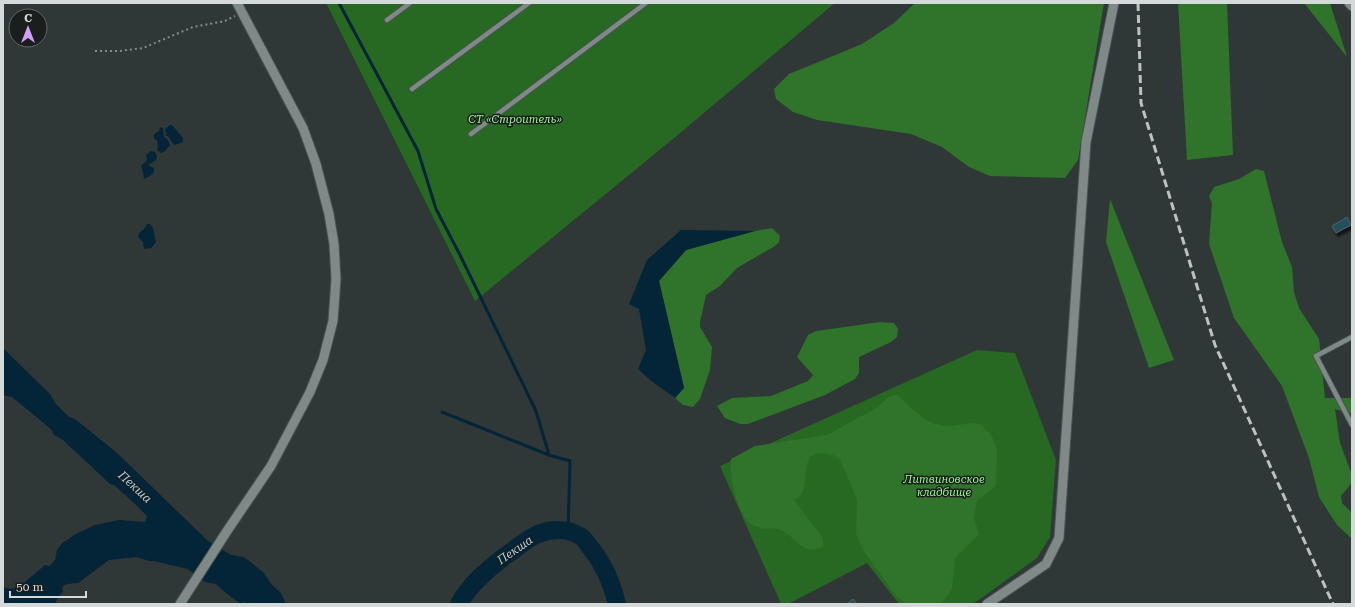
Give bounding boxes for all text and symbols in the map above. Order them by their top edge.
north arrow [8,8,48,48]
text: С [24,12,32,25]
park label: СТ «Строитель» [468,113,562,126]
water label: Пекша [115,467,154,506]
park label: Литвиновское кладбище [903,473,985,499]
water label: Пекша [494,533,535,568]
scale bar [10,573,86,599]
text: 50 m [16,580,43,594]

